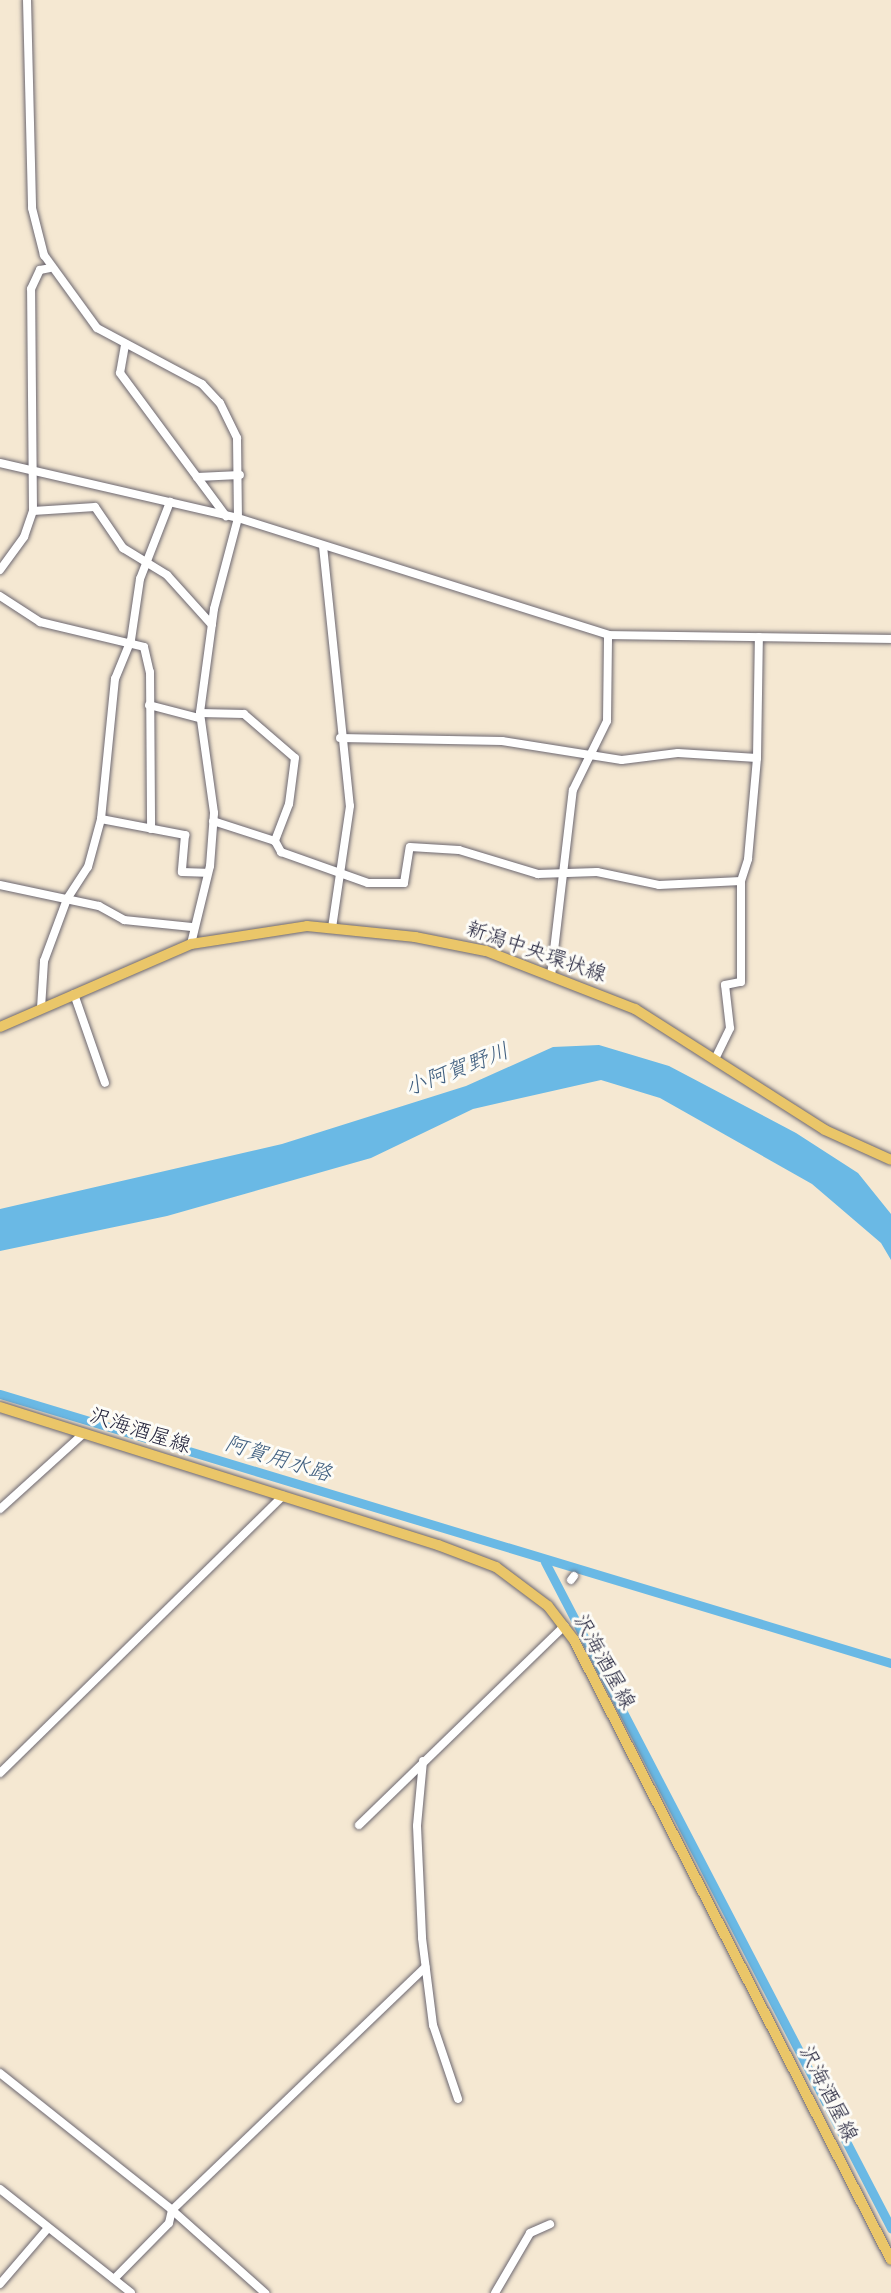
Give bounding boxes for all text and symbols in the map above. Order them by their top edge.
street label: 新潟中央環状線 [462,916,610,988]
water label: 小阿賀野川 [401,1038,513,1102]
street label: 沢海酒屋線 [86,1403,194,1459]
water label: 阿賀用水路 [222,1430,334,1488]
street label: 沢海酒屋線 [568,1610,640,1714]
street label: 沢海酒屋線 [793,2042,863,2146]

